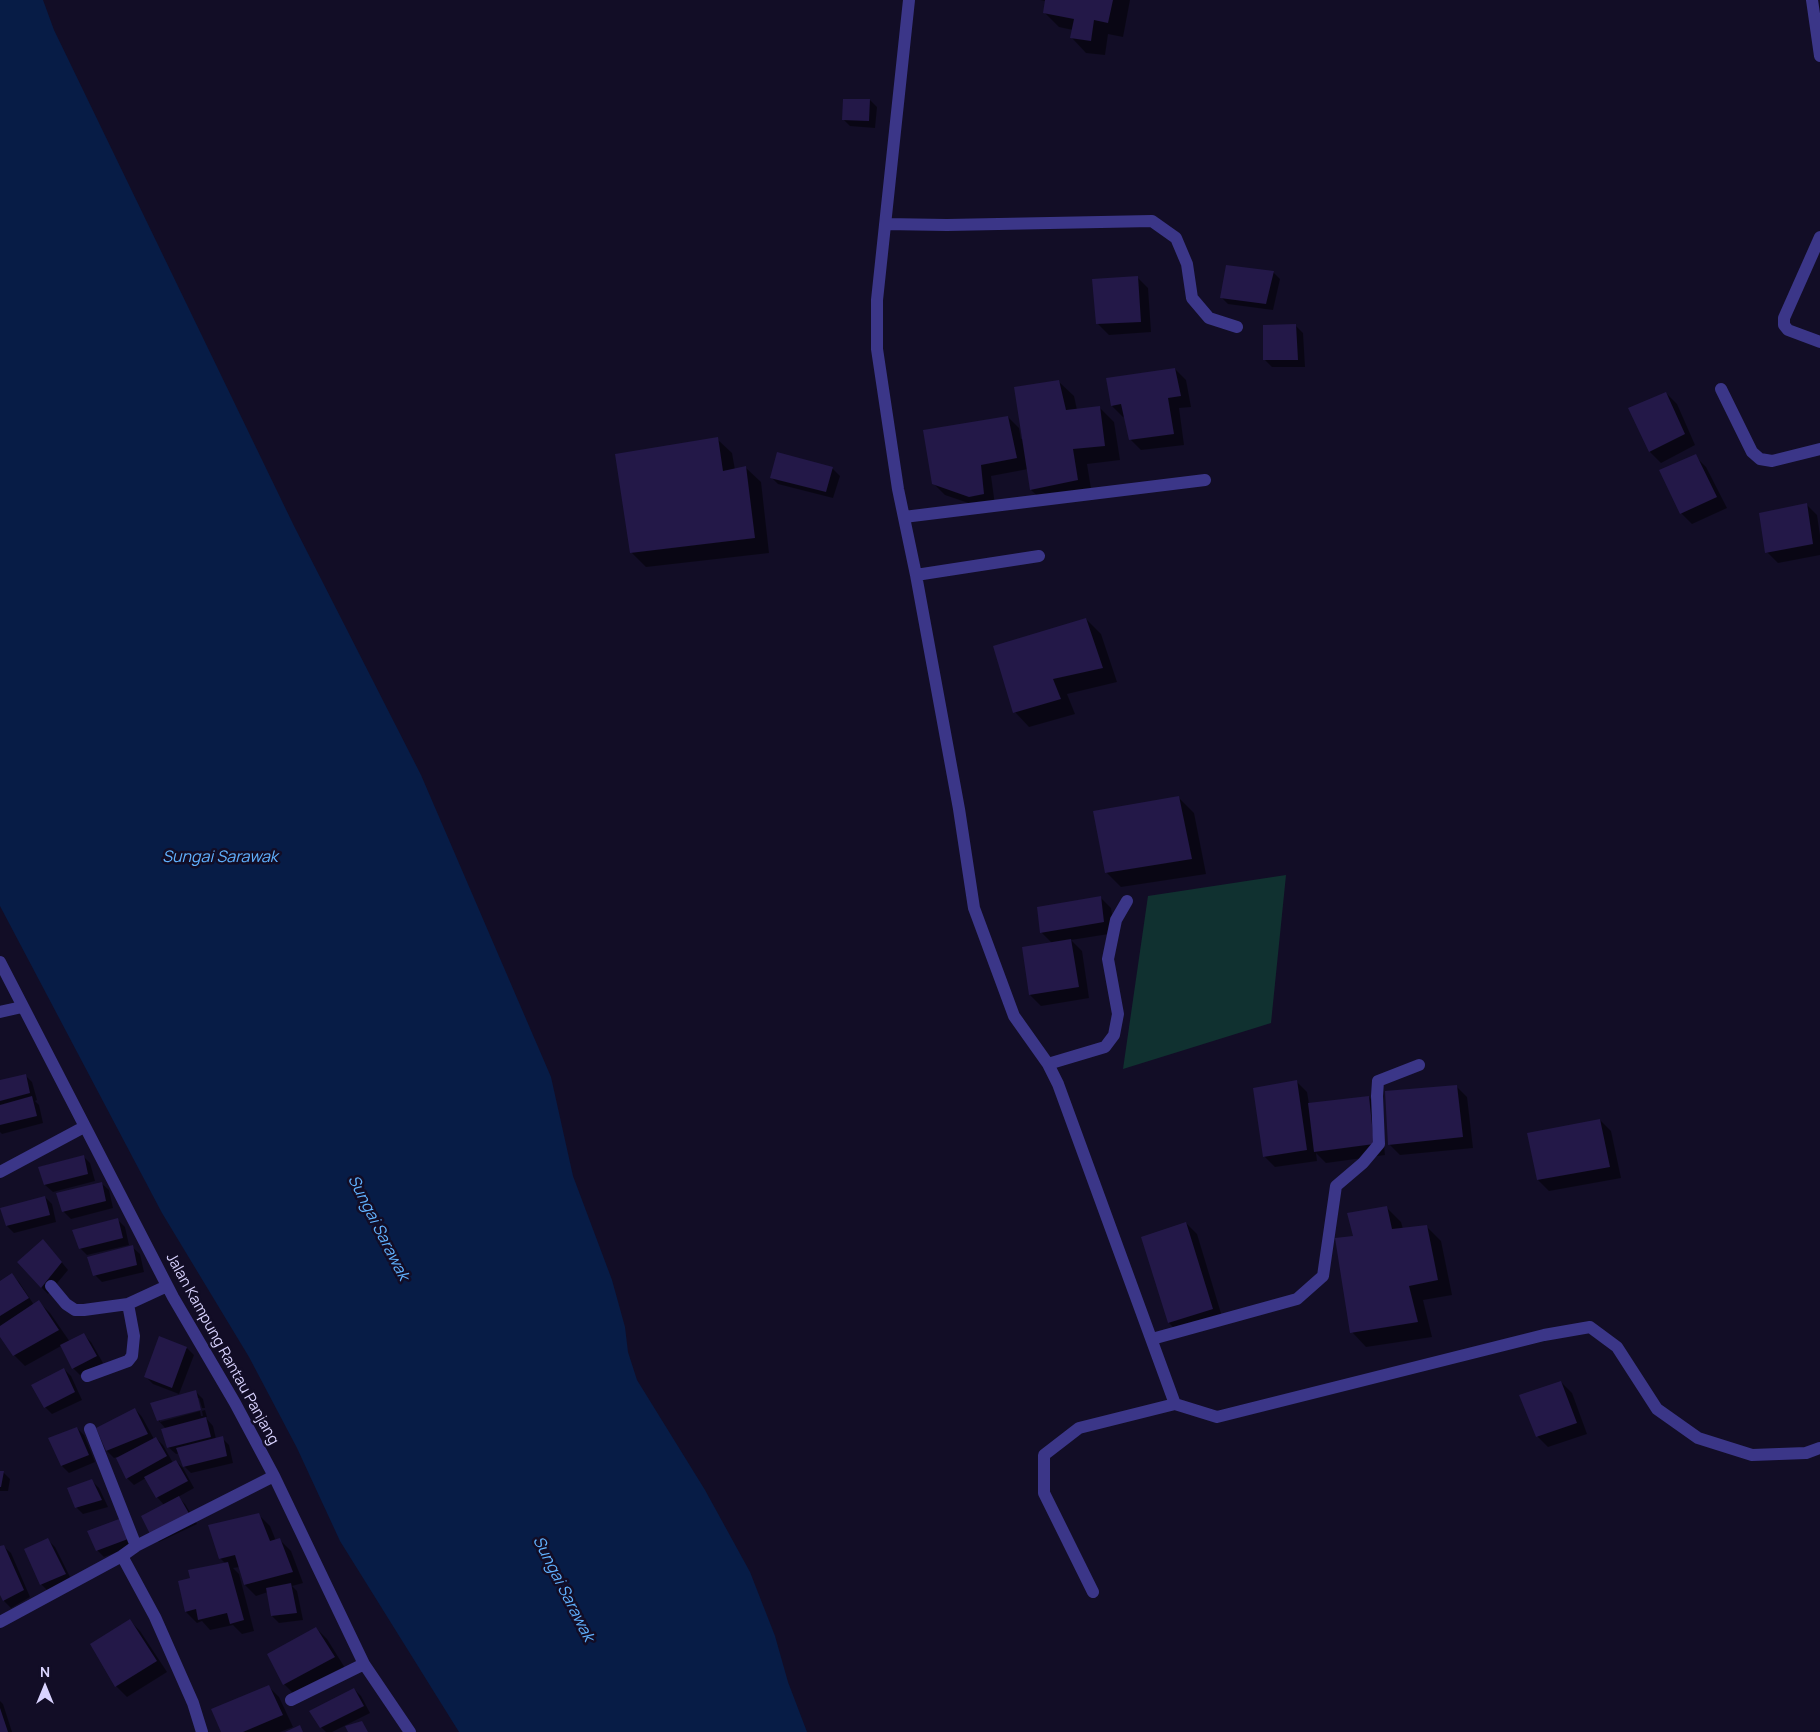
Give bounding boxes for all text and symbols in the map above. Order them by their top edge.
water label: Sungai Sarawak [162,848,278,868]
water label: Sungai Sarawak [343,1172,413,1284]
street label: Jalan Kampung Rantau Panjang [162,1250,282,1448]
water label: Sungai Sarawak [528,1533,598,1645]
north arrow [20,1662,70,1712]
text: N [40,1662,50,1681]

